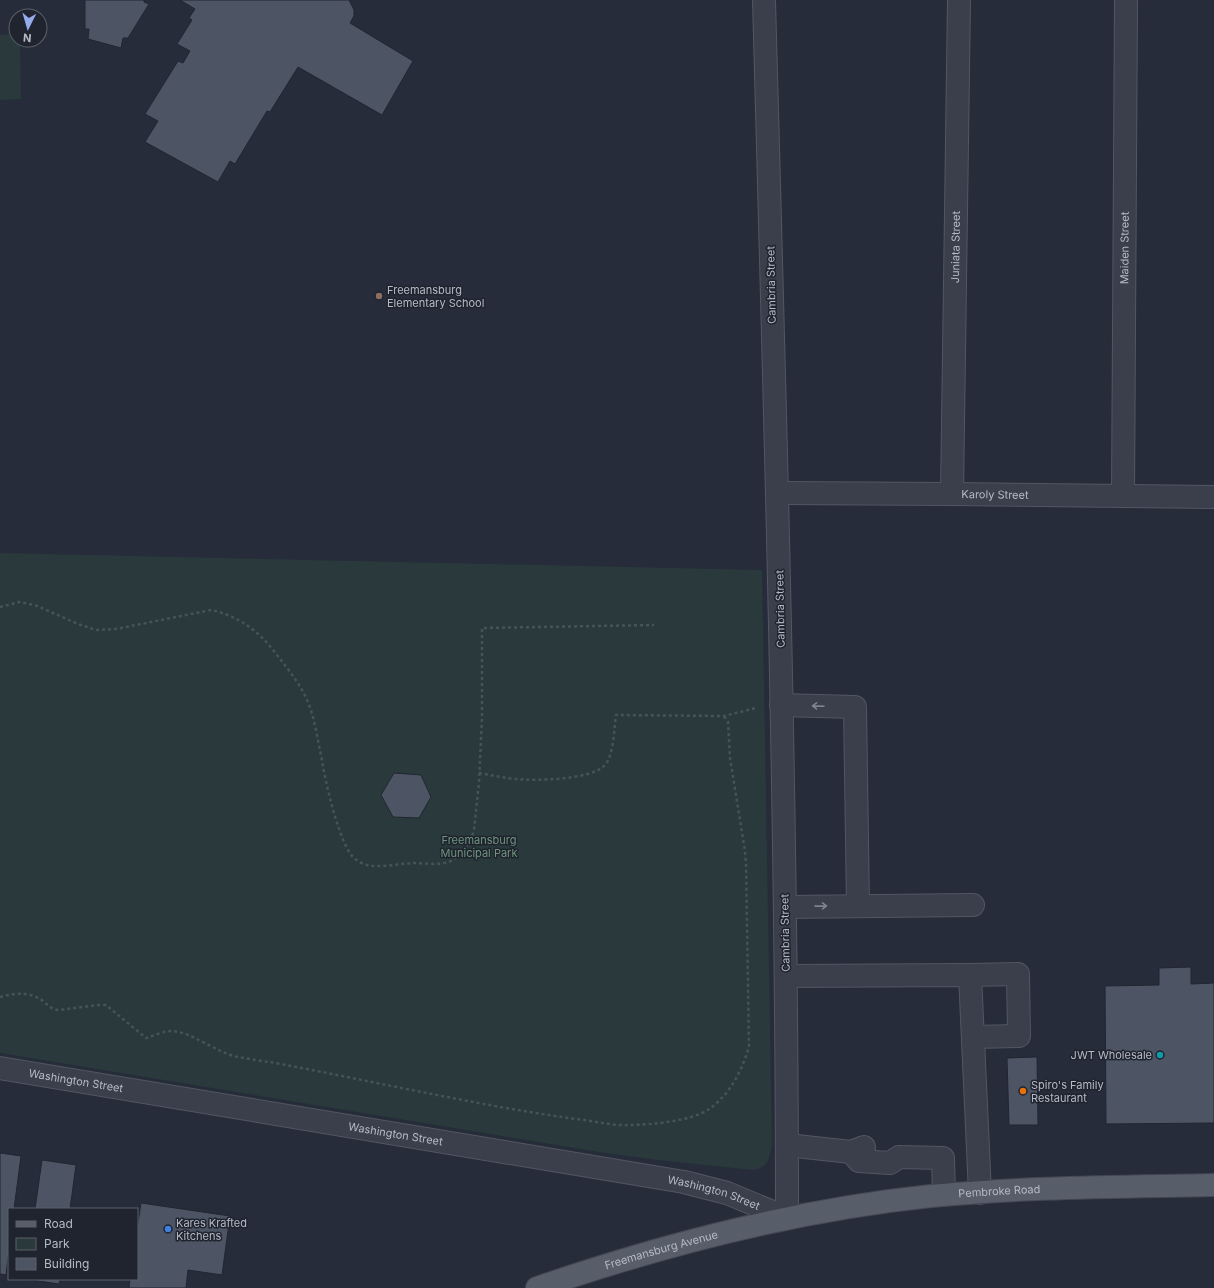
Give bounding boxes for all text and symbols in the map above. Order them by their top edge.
north arrow [8,8,48,48]
text: N [22,31,32,45]
street label: Juniata Street [948,210,963,283]
street label: Maiden Street [1117,211,1132,284]
street label: Cambria Street [763,246,779,324]
place label: Freemansburg Elementary School [387,283,484,310]
marker: Freemansburg Elementary School [374,291,384,301]
street label: Karoly Street [961,487,1029,502]
street label: Cambria Street [772,570,788,648]
one-way arrow [812,703,825,710]
park label: Freemansburg Municipal Park [441,833,517,860]
street label: Cambria Street [777,894,793,972]
one-way arrow [814,902,827,910]
place label: JWT Wholesale [1071,1048,1152,1062]
marker: JWT Wholesale [1155,1050,1165,1060]
street label: Washington Street [28,1066,125,1095]
place label: Spiro's Family Restaurant [1031,1078,1104,1105]
marker: Spiro's Family Restaurant [1018,1086,1028,1096]
street label: Washington Street [347,1119,444,1149]
street label: Washington Street [667,1172,762,1213]
street label: Pembroke Road [958,1182,1041,1201]
legend [8,1208,138,1280]
text: Road [44,1216,73,1231]
place label: Kares Krafted Kitchens [176,1216,247,1243]
marker: Kares Krafted Kitchens [163,1224,173,1234]
street label: Freemansburg Avenue [603,1227,719,1272]
text: Park [44,1236,70,1251]
text: Building [44,1256,89,1271]

